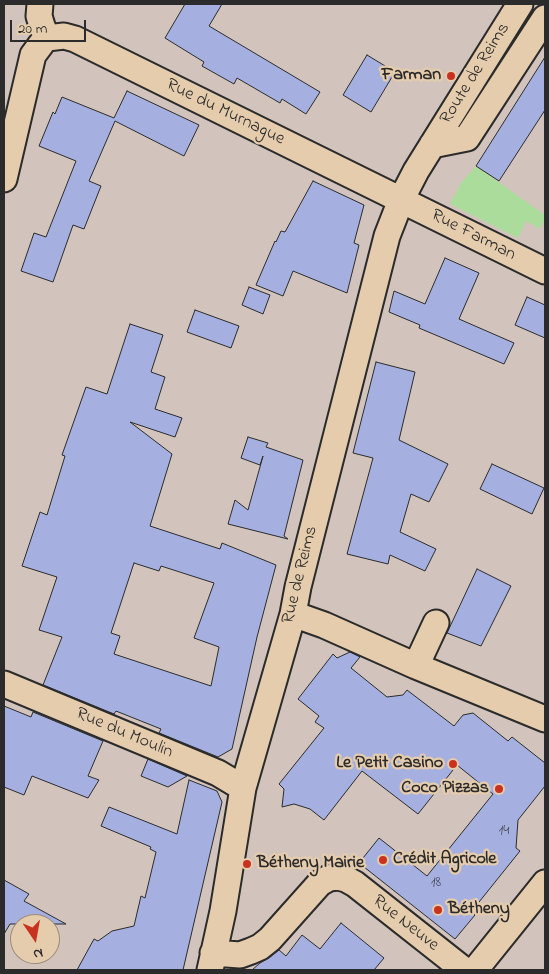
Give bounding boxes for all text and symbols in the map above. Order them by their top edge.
scale bar [12,10,89,42]
text: 20 m [18,18,47,40]
street label: Route de Reims [436,19,516,129]
place label: Farman [381,65,441,87]
marker: Farman [445,70,457,82]
street label: Rue du Murnague [162,75,288,151]
street label: Rue Farman [427,205,519,267]
street label: Rue de Reims [278,524,324,626]
street label: Rue du Moulin [72,704,176,764]
place label: Le Petit Casino [336,753,443,775]
marker: Le Petit Casino [447,758,459,770]
place label: Coco Pizzas [401,778,489,800]
marker: Coco Pizzas [493,783,505,795]
house number: 14 [499,823,509,841]
place label: Crédit Agricole [393,849,496,871]
place label: Bétheny Mairie [257,853,364,875]
marker: Crédit Agricole [377,854,389,866]
marker: Bétheny Mairie [241,858,253,870]
house number: 18 [431,875,441,893]
street label: Rue Neuve [367,891,443,957]
place label: Bétheny [448,899,510,921]
marker: Bétheny [432,904,444,916]
north arrow [10,914,60,964]
text: N [31,942,45,964]

